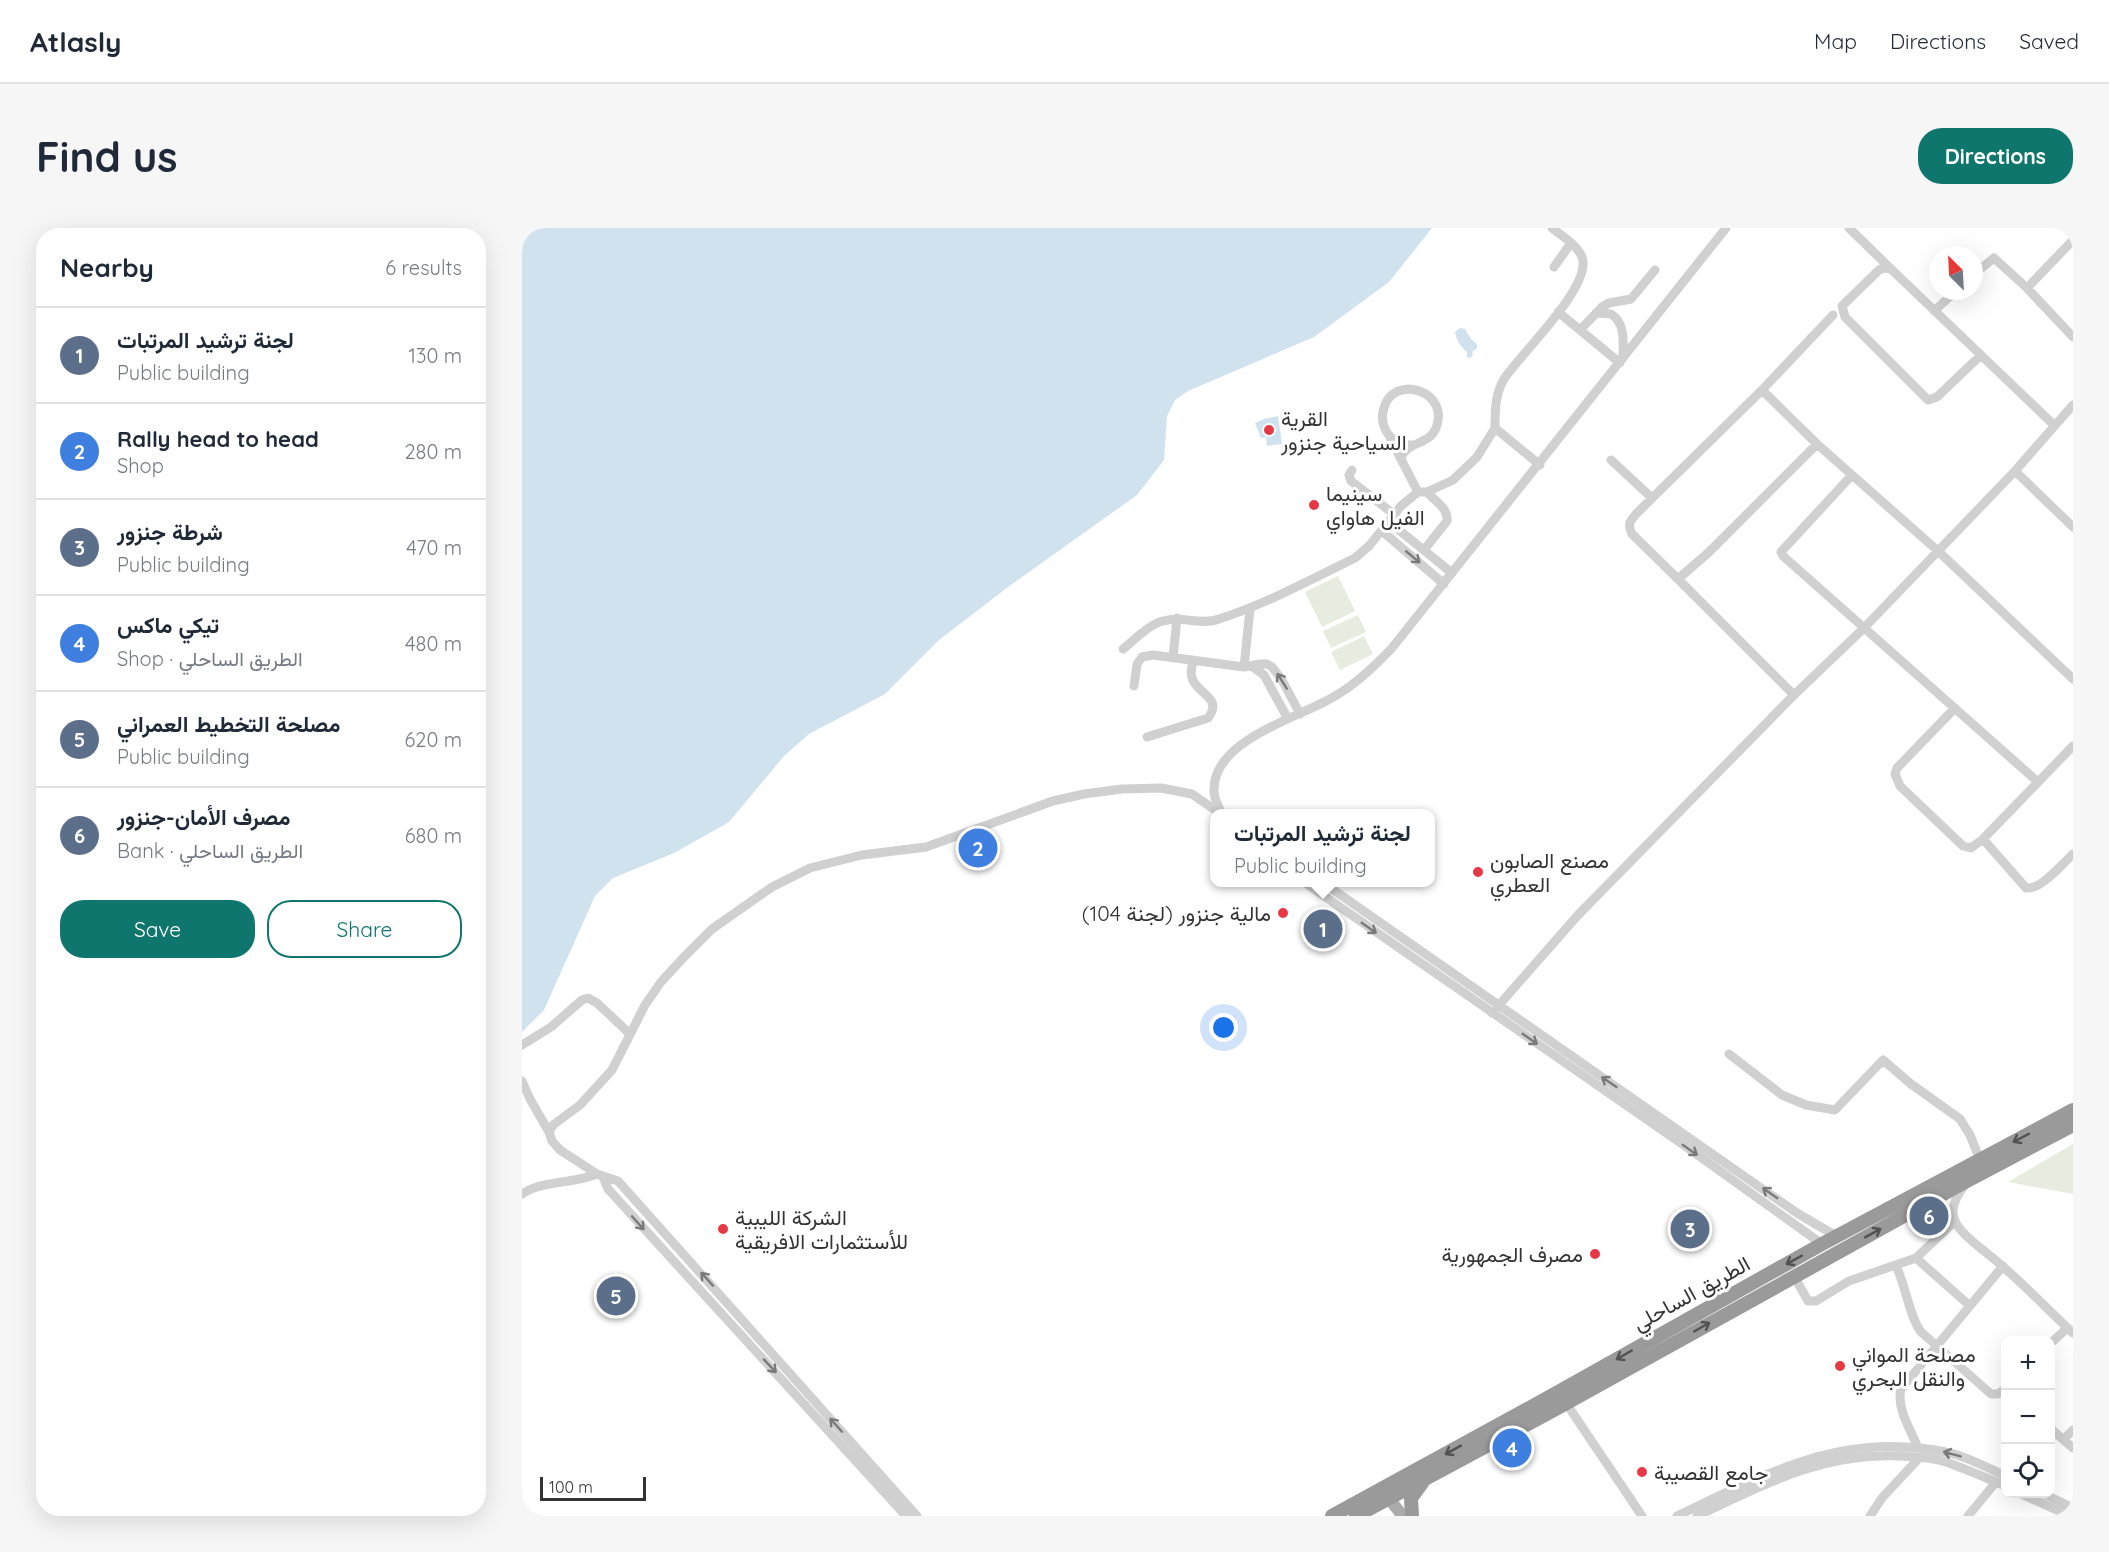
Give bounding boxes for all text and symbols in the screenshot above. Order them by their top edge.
text: Atlasly [30,24,121,59]
text: Map [1814,28,1857,54]
text: Directions [1890,28,1986,54]
text: Saved [2019,28,2079,54]
button: Directions [1918,128,2073,184]
text: Find us [36,130,178,183]
north arrow [1929,246,1983,300]
text: Nearby [60,251,154,284]
text: 6 results [385,255,462,280]
text: لجنة ترشيد المرتبات [117,326,294,354]
text: 1 [76,343,83,368]
text: 130 m [409,343,462,368]
text: Public building [117,360,250,385]
place label: القرية السياحية جنزور [1280,405,1407,456]
marker: القرية السياحية جنزور [1262,423,1276,437]
text: Rally head to head [117,425,319,453]
text: 2 [74,439,85,464]
text: 280 m [405,439,462,464]
text: Shop [117,453,164,478]
place label: سينيما الفيل هاواي [1326,480,1425,535]
marker: سينيما الفيل هاواي [1307,498,1321,512]
text: شرطة جنزور [117,518,223,546]
text: 3 [74,535,85,560]
text: 470 m [406,535,462,560]
one-way arrow [1405,550,1420,564]
text: Public building [117,552,250,577]
text: تيكي ماكس [117,611,219,639]
text: 4 [74,631,85,656]
text: 480 m [405,631,462,656]
text: Shop · الطريق الساحلي [117,646,303,671]
one-way arrow [1275,673,1287,690]
text: مصلحة التخطيط العمراني [117,710,340,738]
text: 5 [74,727,85,752]
text: 620 m [405,727,462,752]
text: Public building [117,744,250,769]
text: مصرف الأمان-جنزور [117,803,290,831]
popup [1210,809,1435,887]
text: لجنة ترشيد المرتبات [1234,819,1411,847]
text: 6 [74,823,85,848]
text: 680 m [405,823,462,848]
pin: 2 [958,826,998,870]
text: Bank · الطريق الساحلي [117,838,303,863]
place label: مصنع الصابون العطري [1490,847,1609,902]
text: Public building [1234,853,1367,878]
marker: مصنع الصابون العطري [1471,865,1485,879]
button: Save [60,900,255,958]
button: Share [267,900,462,958]
place label: مالية جنزور (لجنة 104) [1082,900,1271,927]
marker: مالية جنزور (لجنة 104) [1276,906,1290,920]
pin: 1 [1304,906,1342,952]
one-way arrow [1361,922,1377,934]
your location [1209,1013,1238,1042]
one-way arrow [1521,1033,1537,1045]
one-way arrow [1602,1076,1618,1088]
one-way arrow [2013,1133,2031,1144]
one-way arrow [1682,1144,1698,1156]
one-way arrow [1762,1187,1778,1199]
pin: 6 [1910,1194,1948,1238]
place label: الشركة الليبية للأستثمارات الافريقية [735,1204,908,1255]
pin: 3 [1670,1206,1710,1252]
one-way arrow [631,1215,645,1230]
marker: الشركة الليبية للأستثمارات الافريقية [716,1222,730,1236]
one-way arrow [1864,1227,1881,1239]
place label: مصرف الجمهورية [1441,1241,1583,1268]
marker: مصرف الجمهورية [1588,1247,1602,1261]
street label: الطريق الساحلي [1628,1250,1757,1340]
one-way arrow [1786,1254,1803,1266]
one-way arrow [700,1272,714,1287]
pin: 5 [596,1274,635,1318]
one-way arrow [1693,1321,1710,1333]
map controls [2001,1336,2055,1498]
button: + [2001,1336,2055,1390]
place label: مصلحة المواني والنقل البحري [1852,1341,1976,1396]
one-way arrow [1616,1350,1633,1362]
one-way arrow [763,1359,777,1374]
marker: مصلحة المواني والنقل البحري [1833,1359,1847,1373]
button: − [2001,1390,2055,1444]
one-way arrow [829,1418,843,1433]
pin: 4 [1492,1426,1532,1470]
one-way arrow [1445,1444,1462,1456]
button: locate [2001,1444,2055,1498]
one-way arrow [1942,1448,1961,1459]
place label: جامع القصيبة [1654,1459,1768,1487]
marker: جامع القصيبة [1635,1465,1649,1479]
scale bar [540,1474,646,1502]
text: 100 m [549,1477,593,1497]

